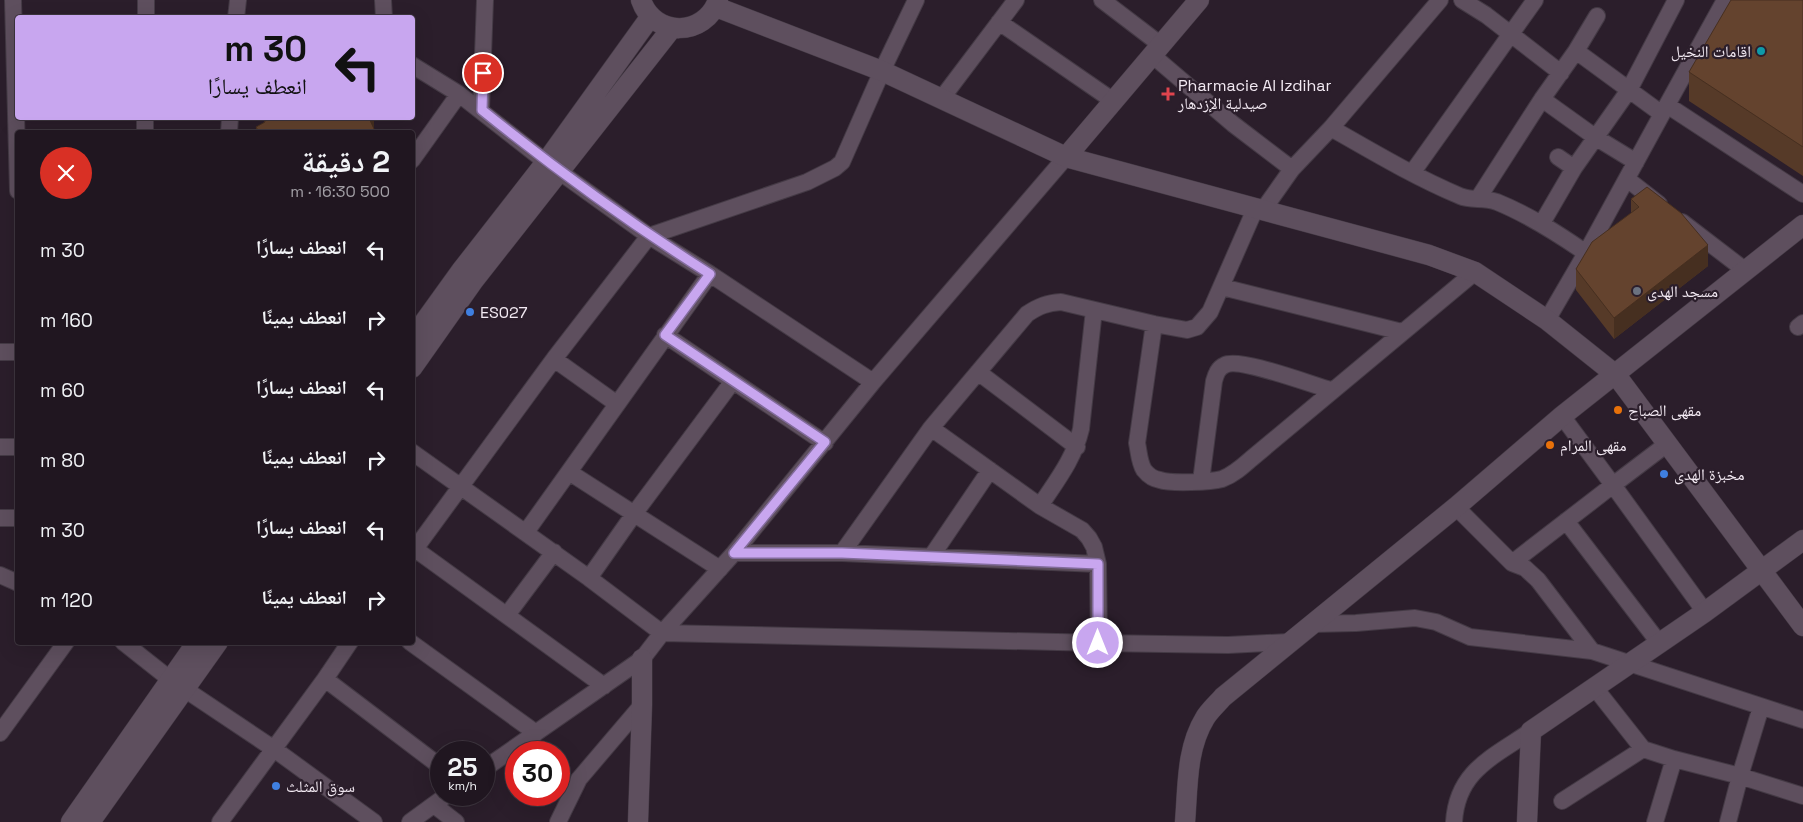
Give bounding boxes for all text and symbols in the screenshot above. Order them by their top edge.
text: 30 m [224,27,307,71]
icon: left [325,35,390,100]
place label: اقامات النخيل [1671,41,1751,62]
marker: اقامات النخيل [1755,45,1767,57]
pin [462,52,504,94]
icon: arrive [469,59,497,87]
text: انعطف يسارًا [208,72,307,100]
place label: Pharmacie Al Izdihar صيدلية الإزدهار [1177,75,1332,114]
marker: Pharmacie Al Izdihar صيدلية الإزدهار [1162,88,1174,100]
text: 2 دقيقة [302,142,390,181]
button: close [40,147,92,199]
text: 500 m · 16:30 [290,181,390,202]
text: انعطف يسارًا [256,235,347,260]
icon: left [362,236,390,264]
text: 30 m [40,238,85,263]
place label: مسجد الهدى [1647,281,1718,302]
marker: مسجد الهدى [1631,285,1643,297]
place label: ES027 [480,302,528,323]
text: انعطف يمينًا [262,305,347,330]
icon: right [362,306,390,334]
marker: ES027 [464,306,476,318]
text: 160 m [40,308,93,333]
text: انعطف يسارًا [256,375,347,400]
icon: left [362,376,390,404]
text: 60 m [40,378,85,403]
place label: مقهى الصباح [1628,400,1701,421]
marker: مقهى الصباح [1612,404,1624,416]
place label: مقهى المرام [1560,435,1627,456]
marker: مقهى المرام [1544,439,1556,451]
text: انعطف يمينًا [262,445,347,470]
icon: right [362,446,390,474]
text: 80 m [40,448,85,473]
place label: مخبزة الهدى [1674,464,1745,485]
marker: مخبزة الهدى [1658,468,1670,480]
text: انعطف يسارًا [256,515,347,540]
icon: left [362,516,390,544]
text: 30 m [40,518,85,543]
text: انعطف يمينًا [262,585,347,610]
icon: right [362,586,390,614]
text: 120 m [40,588,93,613]
position arrow [1071,616,1123,668]
speed limit sign: 30 [505,741,570,806]
text: 25 [448,751,477,783]
place label: سوق المثلث [286,776,355,797]
text: km/h [448,778,477,794]
marker: سوق المثلث [270,780,282,792]

